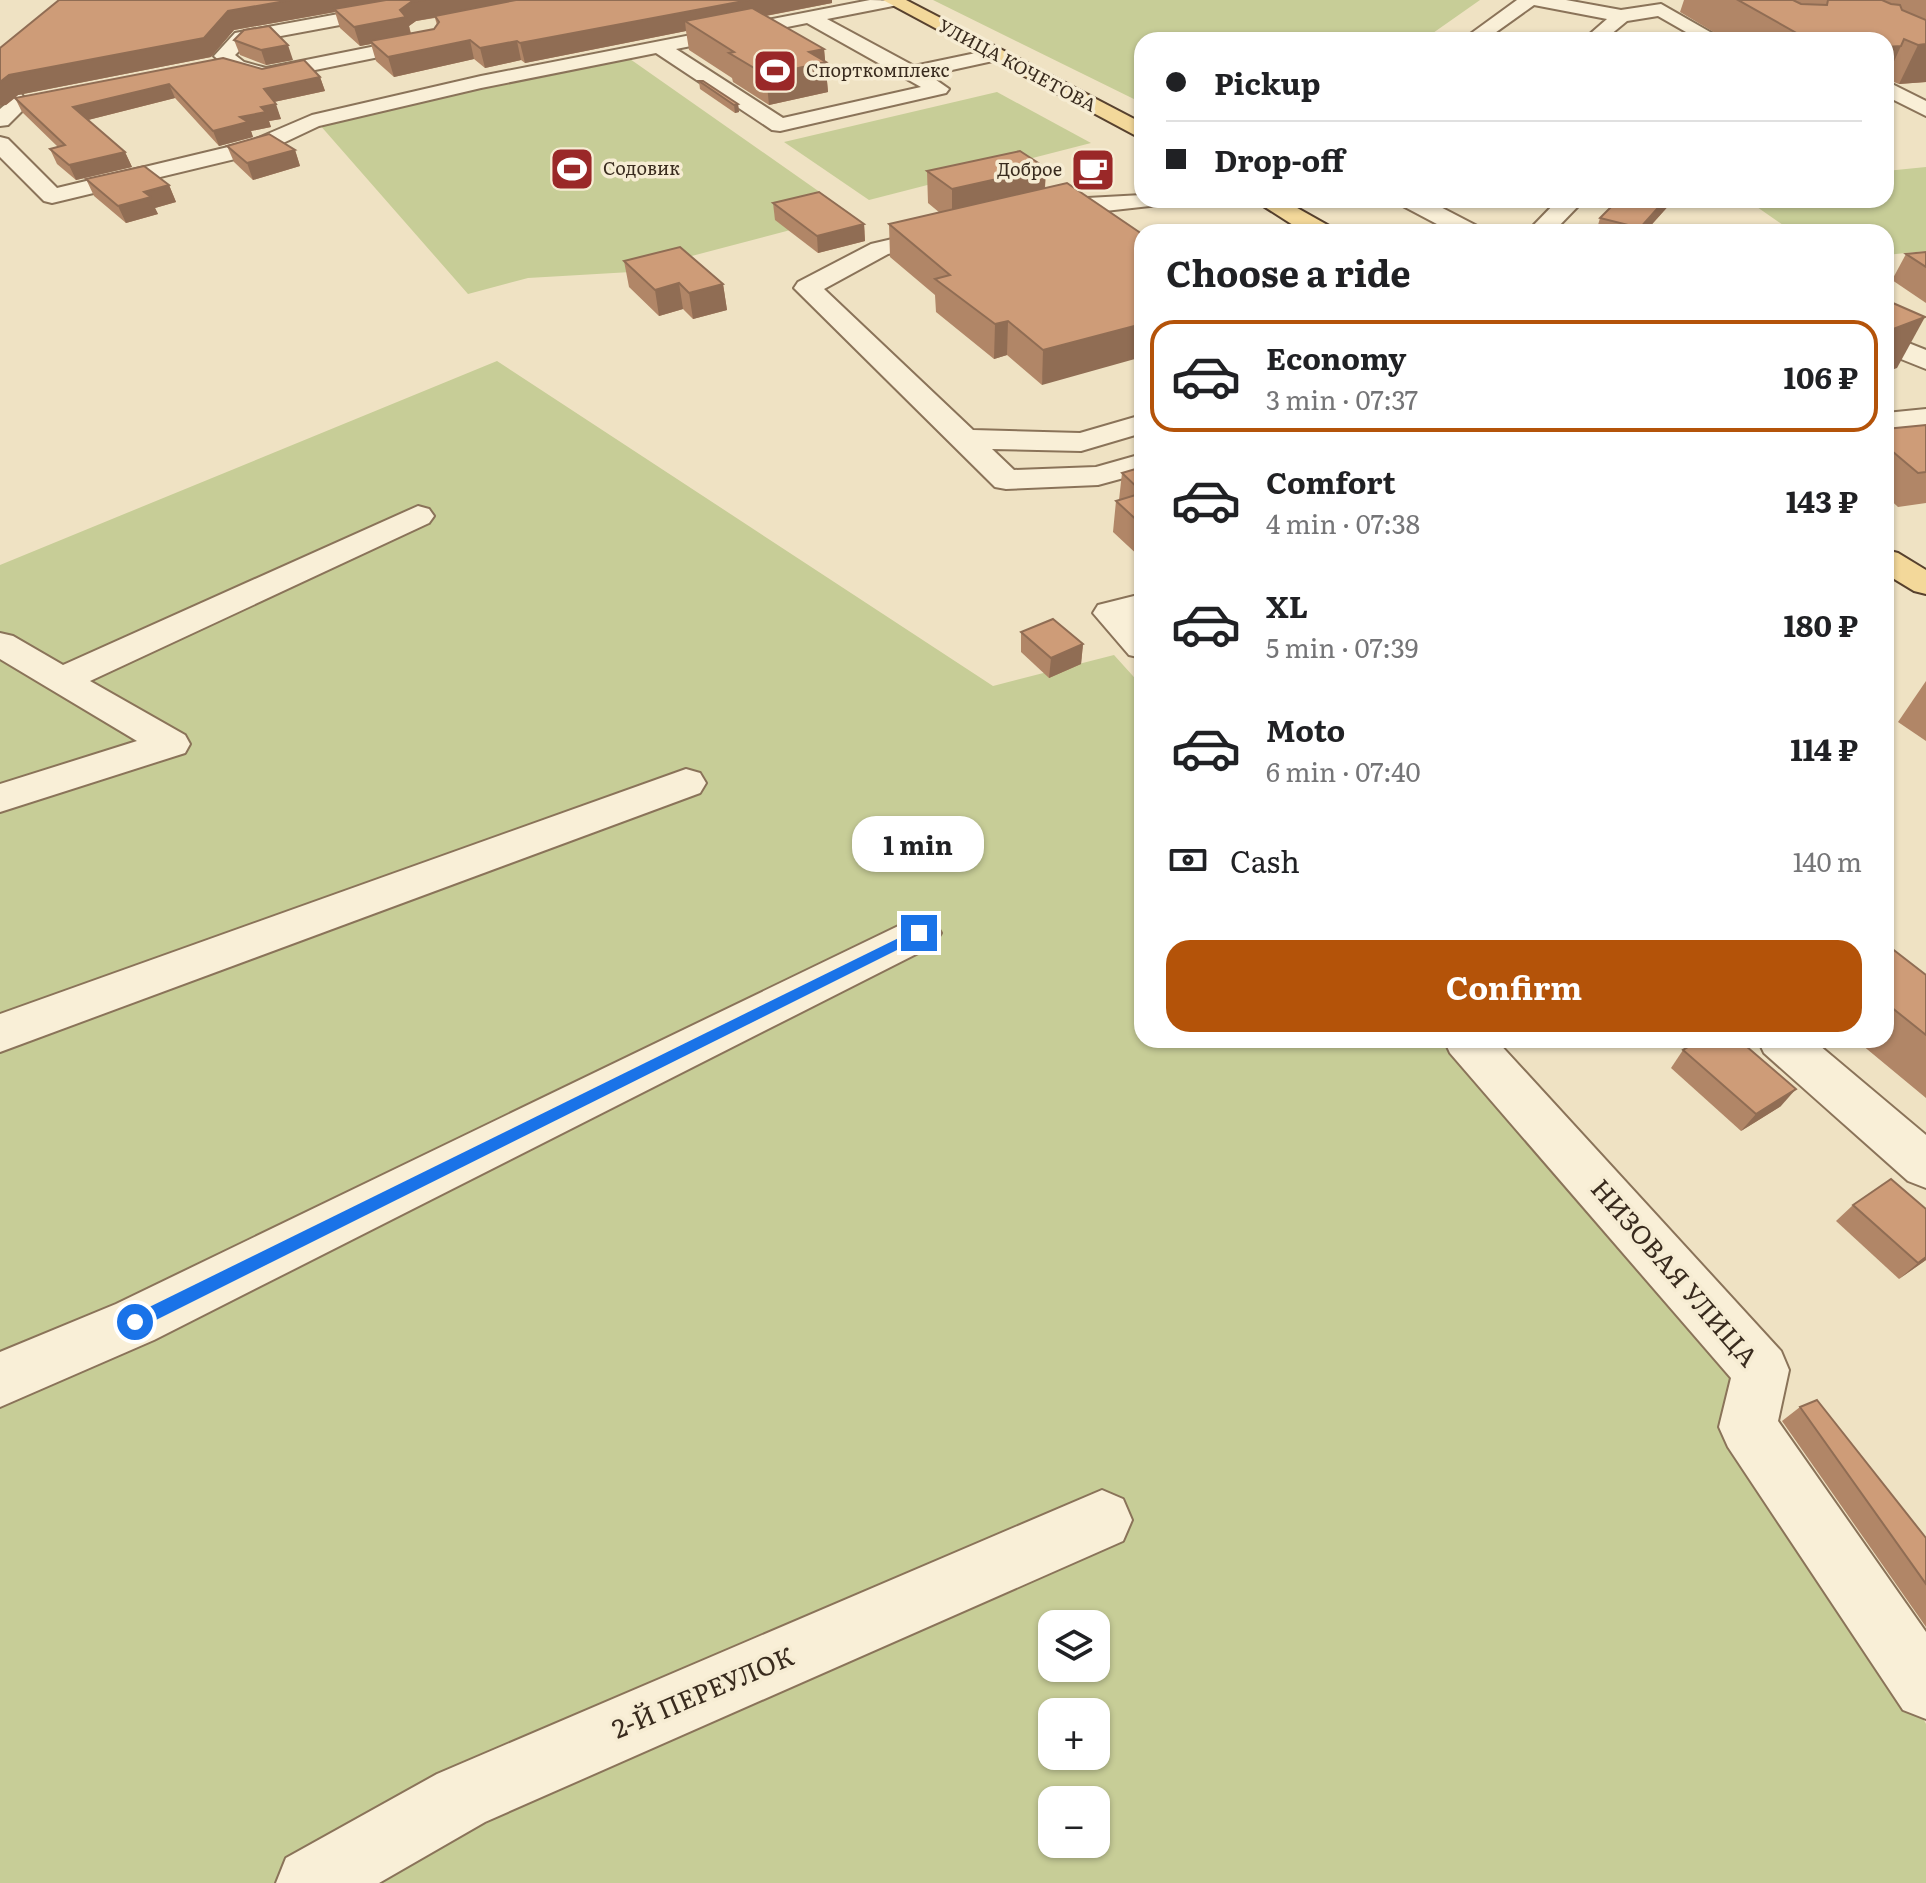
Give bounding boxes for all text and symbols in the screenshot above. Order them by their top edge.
street label: УЛИЦА КОЧЕТОВА [934,12,1102,118]
sports icon: Спорткомплекс [751,47,799,95]
place label: Спорткомплекс [806,56,950,83]
text: Pickup [1214,60,1321,104]
text: Drop-off [1214,137,1344,181]
sports icon: Содовик [548,145,596,193]
cafe icon: Доброе [1069,146,1117,194]
place label: Содовик [603,154,680,181]
place label: Доброе [997,155,1062,182]
text: Choose a ride [1166,245,1411,298]
text: Economy [1266,335,1406,379]
icon: car [1170,340,1242,412]
text: 106 ₽ [1784,354,1858,398]
text: 3 min · 07:37 [1266,379,1418,418]
text: Comfort [1266,459,1396,503]
icon: car [1170,464,1242,536]
text: 143 ₽ [1786,478,1858,522]
text: 4 min · 07:38 [1266,503,1420,542]
text: XL [1266,583,1308,627]
icon: car [1170,588,1242,660]
text: 180 ₽ [1783,602,1858,646]
text: 5 min · 07:39 [1266,627,1418,666]
text: Moto [1266,707,1345,751]
icon: car [1170,712,1242,784]
text: 114 ₽ [1790,726,1858,770]
text: 6 min · 07:40 [1266,751,1421,790]
callout: 1 min [853,817,985,873]
text: 1 min [883,824,953,863]
icon: cash [1166,838,1210,882]
text: Cash [1230,838,1300,882]
text: 140 m [1793,841,1862,880]
route end [901,915,937,951]
button: Confirm [1166,940,1862,1032]
street label: НИЗОВАЯ УЛИЦА [1583,1169,1769,1374]
route start [117,1304,153,1340]
map controls [1038,1610,1110,1858]
button: layers [1038,1610,1110,1682]
street label: 2-Й ПЕРЕУЛОК [605,1635,799,1747]
button: + [1038,1698,1110,1770]
button: − [1038,1786,1110,1858]

